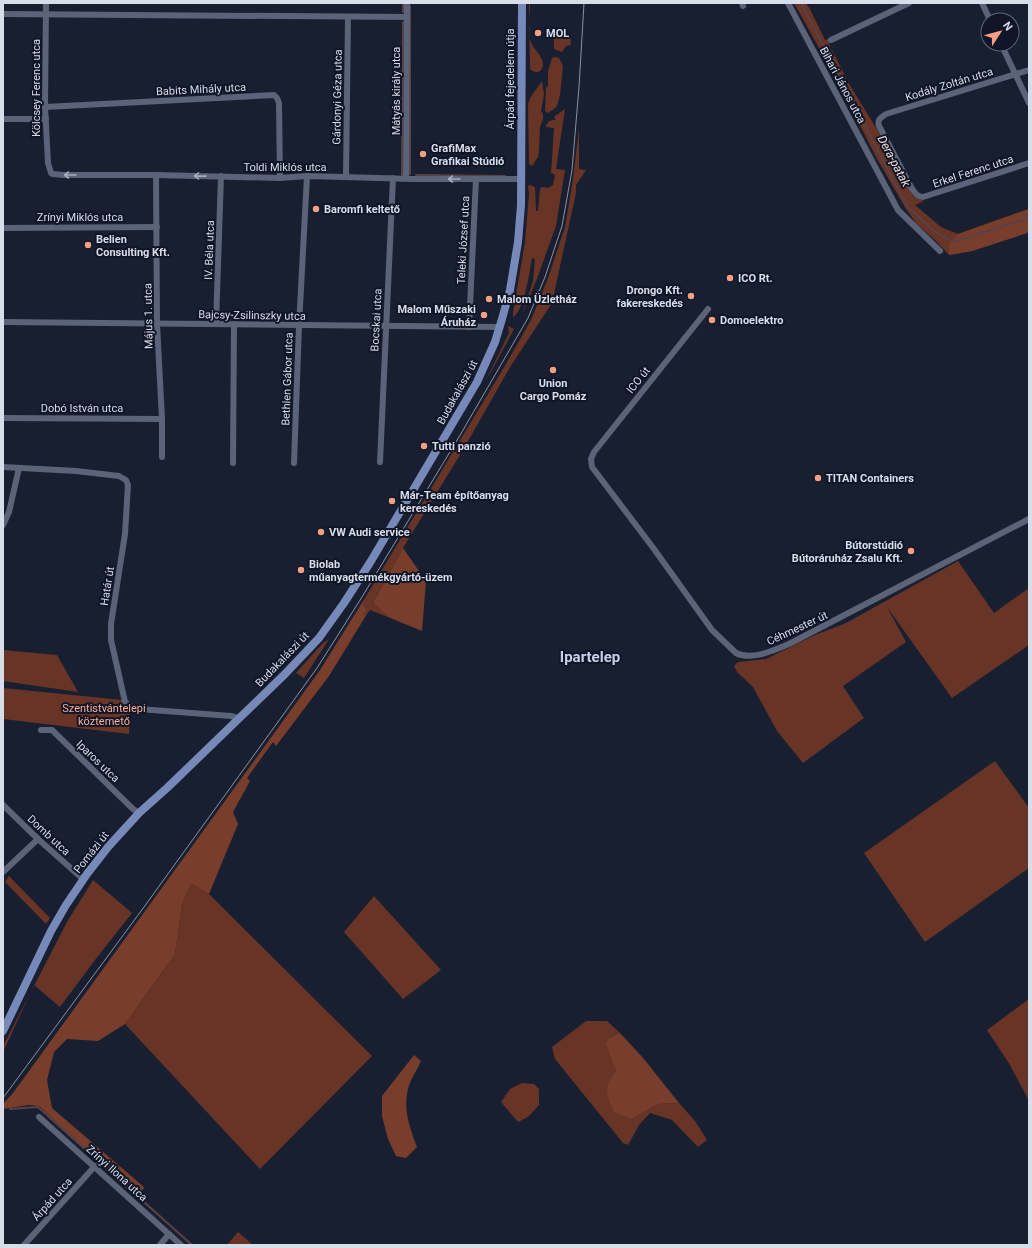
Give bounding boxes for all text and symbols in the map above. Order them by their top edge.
north arrow [980,12,1020,52]
text: N [1000,19,1015,34]
place label: MOL [546,27,569,40]
street label: Árpád fejedelem útja [504,28,517,130]
marker: MOL [533,28,543,38]
street label: Kölcsey Ferenc utca [30,39,43,137]
street label: Bihari János utca [817,45,868,126]
street label: Mátyás király utca [390,47,403,135]
street label: Gárdonyi Géza utca [330,49,345,145]
street label: Kodály Zoltán utca [904,65,995,104]
street label: Babits Mihály utca [156,81,246,98]
water label: Dera-patak [875,133,914,190]
place label: GrafiMax Grafikai Stúdió [431,142,504,168]
marker: GrafiMax Grafikai Stúdió [418,149,428,159]
street label: Erkel Ferenc utca [931,152,1015,191]
street label: Toldi Miklós utca [243,161,327,174]
one-way arrow [64,171,77,179]
one-way arrow [194,172,207,180]
one-way arrow [448,175,461,183]
street label: Teleki József utca [455,195,472,285]
place label: Baromfi keltető [324,203,400,216]
marker: Baromfi keltető [311,204,321,214]
street label: Zrínyi Miklós utca [37,211,123,224]
street label: IV. Béla utca [202,220,217,280]
place label: Belien Consulting Kft. [96,233,170,259]
marker: Belien Consulting Kft. [83,240,93,250]
place label: ICO Rt. [738,272,773,285]
marker: ICO Rt. [725,273,735,283]
street label: Május 1. utca [141,283,156,349]
place label: Drongo Kft. fakereskedés [616,284,683,310]
street label: Bocskai utca [368,288,385,352]
marker: Drongo Kft. fakereskedés [686,291,696,301]
place label: Malom Üzletház [497,292,577,306]
marker: Malom Üzletház [484,294,494,304]
place label: Malom Műszaki Áruház [397,303,476,329]
street label: Bajcsy-Zsilinszky utca [198,308,306,323]
marker: Malom Műszaki Áruház [479,310,489,320]
place label: Domoelektro [720,314,784,327]
marker: Domoelektro [707,315,717,325]
street label: Bethlen Gábor utca [279,332,296,426]
street label: Budakalászi út [434,357,481,427]
street label: ICO út [624,364,653,396]
marker: Union Cargo Pomáz [548,365,558,375]
place label: Union Cargo Pomáz [520,377,587,403]
street label: Dobó István utca [41,402,123,415]
place label: Tutti panzió [432,440,491,453]
marker: Tutti panzió [419,441,429,451]
place label: TITAN Containers [826,472,914,485]
marker: TITAN Containers [813,473,823,483]
place label: Már-Team építőanyag kereskedés [400,489,509,515]
marker: Már-Team építőanyag kereskedés [387,496,397,506]
place label: VW Audi service [329,526,410,539]
marker: VW Audi service [316,527,326,537]
place label: Bútorstúdió Bútoráruház Zsalu Kft. [792,539,903,565]
marker: Bútorstúdió Bútoráruház Zsalu Kft. [906,546,916,556]
place label: Biolab műanyagtermékgyártó-üzem [309,558,453,584]
street label: Határ út [98,565,117,607]
marker: Biolab műanyagtermékgyártó-üzem [296,565,306,575]
street label: Céhmester út [765,608,830,648]
street label: Budakalászi út [253,629,312,690]
district label: Ipartelep [560,648,620,666]
park label: Szentistvántelepi köztemető [62,702,146,728]
street label: Iparos utca [73,738,122,785]
street label: Domb utca [25,812,73,858]
street label: Pomázi út [71,829,112,876]
street label: Zrínyi Ilona utca [83,1142,150,1204]
street label: Árpád utca [30,1175,75,1224]

